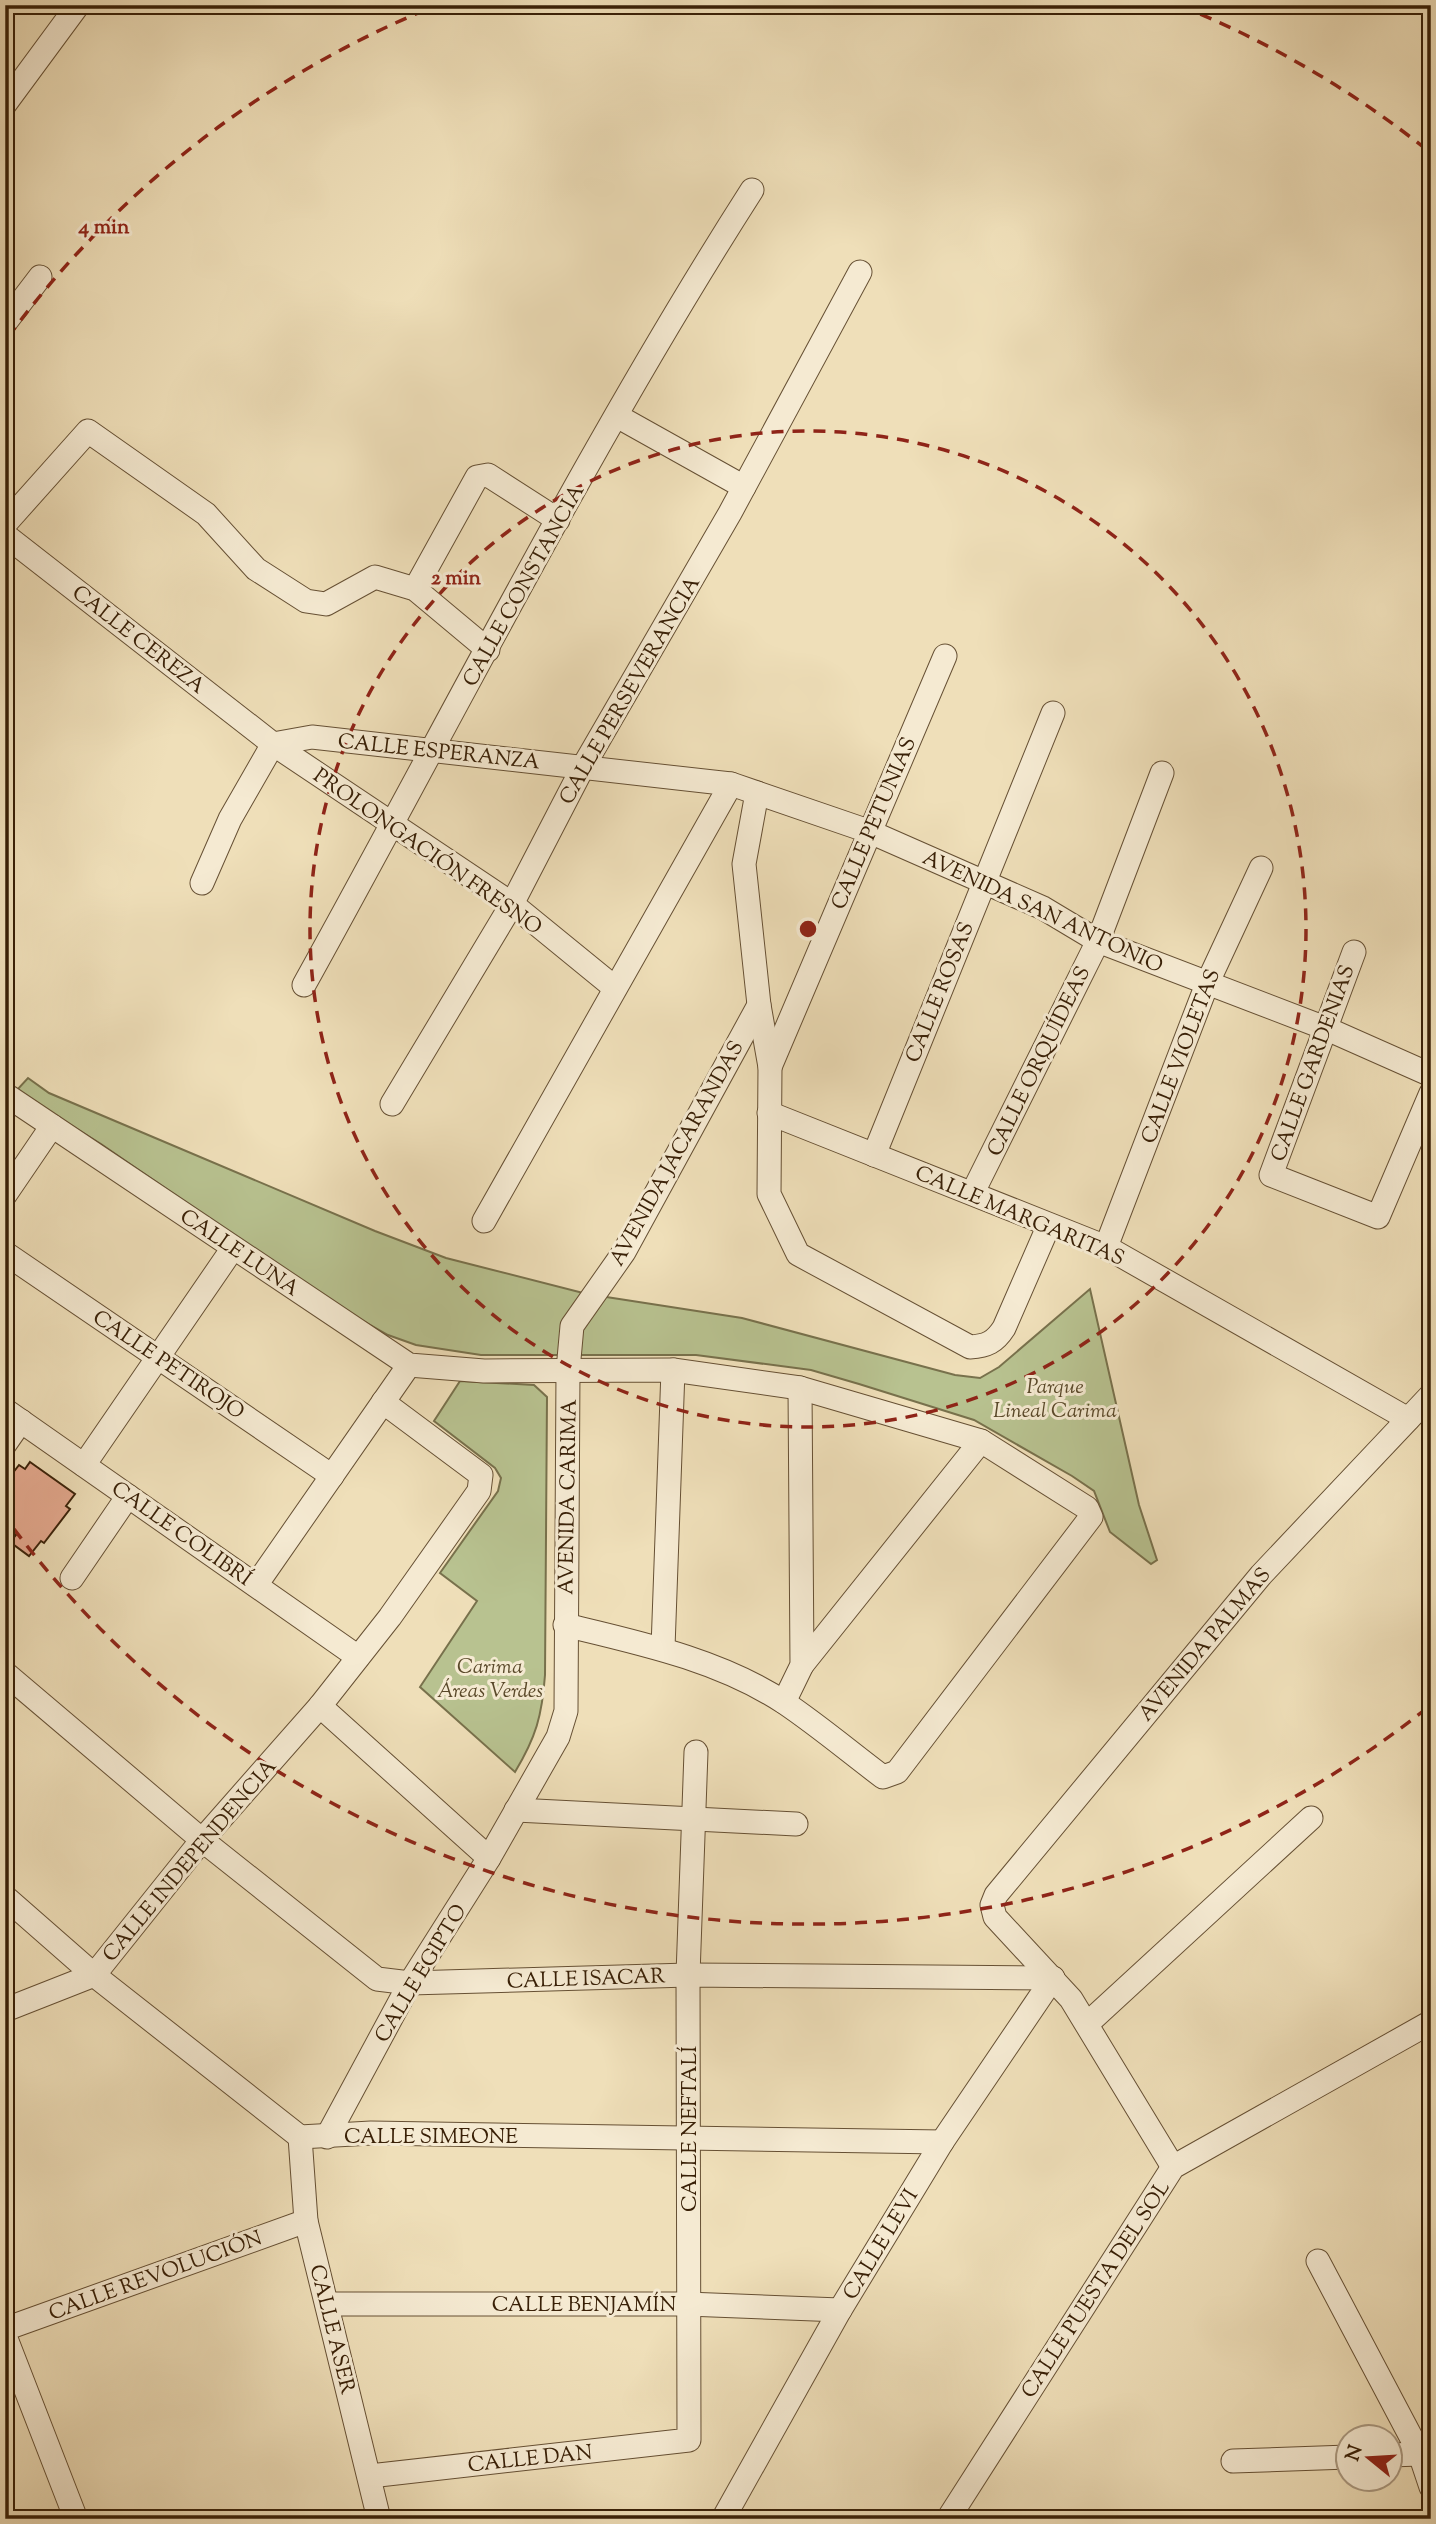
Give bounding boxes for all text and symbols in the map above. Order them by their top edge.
text: 4 min [78,213,130,243]
street label: CALLE CONSTANCIA [457,479,593,693]
text: 2 min [431,564,482,594]
street label: CALLE PERSEVERANCIA [553,571,709,811]
street label: CALLE CEREZA [65,579,211,702]
street label: CALLE ESPERANZA [336,727,541,779]
street label: CALLE PETUNIAS [825,733,925,915]
street label: PROLONGACIÓN FRESNO [306,762,547,943]
street label: AVENIDA SAN ANTONIO [917,844,1167,982]
centre of rings [796,917,820,941]
street label: CALLE ROSAS [899,918,983,1067]
street label: CALLE GARDENIAS [1264,961,1363,1166]
street label: CALLE ORQUÍDEAS [981,962,1099,1162]
street label: CALLE VIOLETAS [1135,965,1229,1148]
street label: AVENIDA JACARANDAS [603,1036,752,1272]
street label: CALLE MARGARITAS [910,1159,1129,1275]
street label: CALLE LUNA [173,1203,305,1305]
street label: CALLE PETIROJO [86,1304,250,1428]
park label: Parque Lineal Carima [993,1373,1117,1427]
street label: AVENIDA CARIMA [552,1399,586,1595]
street label: CALLE COLIBRÍ [105,1475,257,1594]
street label: AVENIDA PALMAS [1132,1562,1279,1729]
park label: Carima Áreas Verdes [437,1653,543,1707]
street label: CALLE INDEPENDENCIA [97,1753,285,1969]
street label: CALLE EGIPTO [368,1899,475,2049]
street label: CALLE ISACAR [506,1962,666,1998]
street label: CALLE NEFTALÍ [676,2046,706,2212]
street label: CALLE SIMEONE [344,2123,518,2153]
street label: CALLE PUESTA DEL SOL [1015,2175,1179,2405]
street label: CALLE LEVI [837,2184,927,2306]
street label: CALLE REVOLUCIÓN [45,2224,267,2329]
street label: CALLE ASER [300,2262,362,2397]
street label: CALLE BENJAMÍN [492,2291,676,2321]
north arrow [1334,2422,1404,2492]
street label: CALLE DAN [466,2439,594,2481]
text: N [1340,2442,1370,2465]

